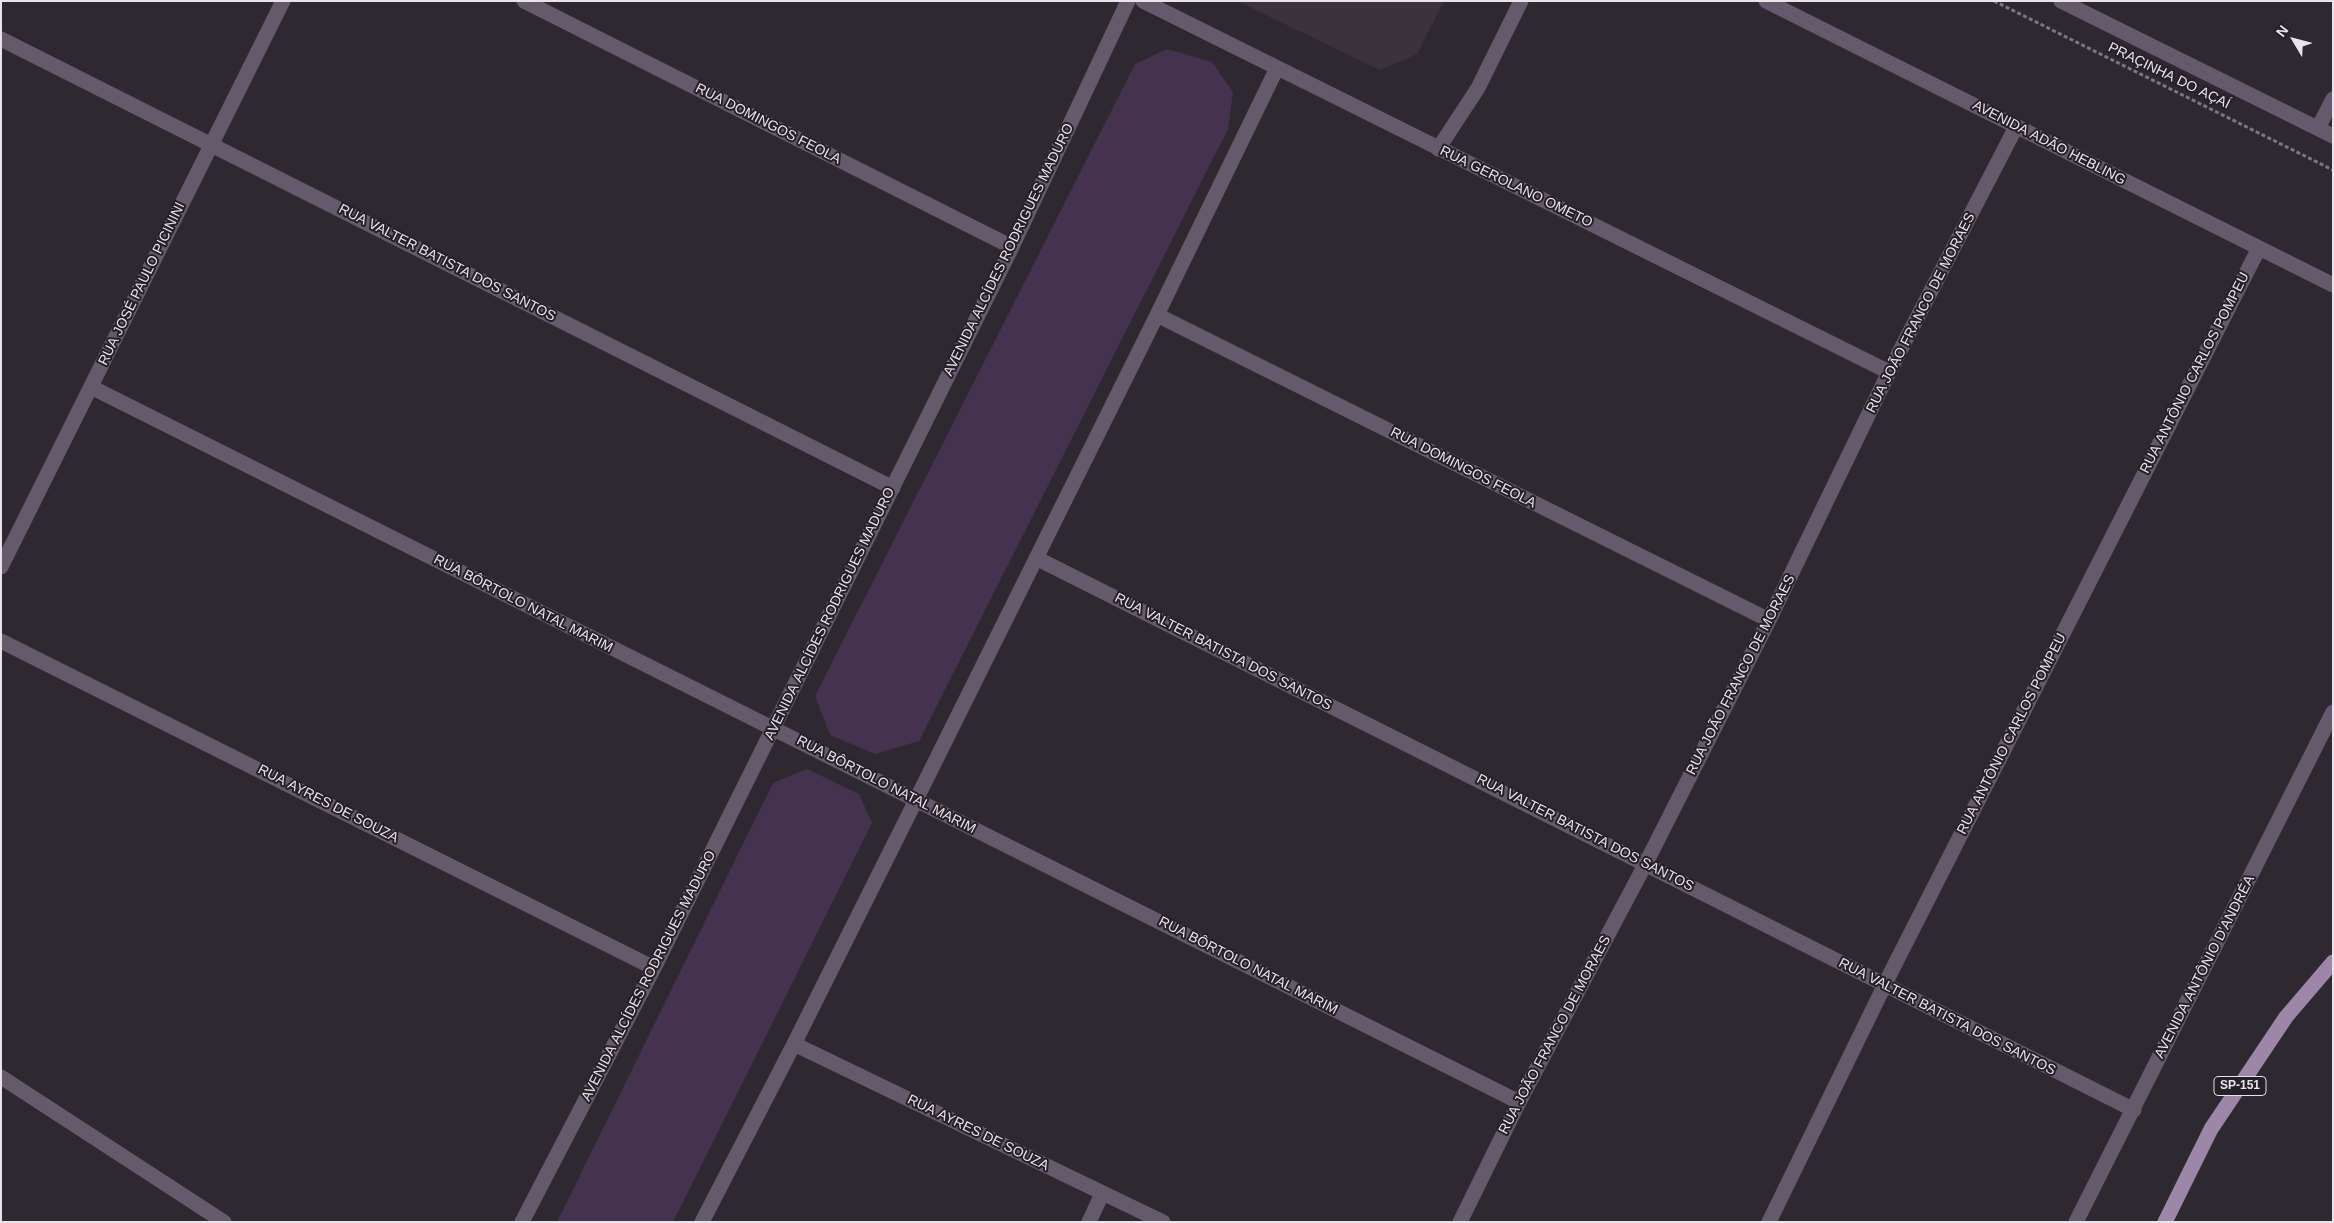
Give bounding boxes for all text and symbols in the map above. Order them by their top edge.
north arrow [2269,15,2319,65]
text: N [2273,22,2291,40]
street label: PRAÇINHA DO AÇAÍ [2105,39,2233,113]
street label: RUA DOMINGOS FEOLA [692,80,844,168]
street label: AVENIDA ADÃO HEBLING [1970,97,2128,189]
street label: AVENIDA ALCÍDES RODRIGUES MADURO [940,121,1078,379]
street label: RUA GEROLANO OMETO [1437,143,1595,231]
street label: RUA JOSÉ PAULO PICININI [95,200,189,368]
street label: RUA VALTER BATISTA DOS SANTOS [336,201,558,325]
street label: RUA JOÃO FRANCO DE MORAES [1863,210,1979,416]
street label: RUA ANTÔNIO CARLOS POMPEU [2137,270,2253,476]
street label: RUA DOMINGOS FEOLA [1387,424,1539,512]
street label: AVENIDA ALCÍDES RODRIGUES MADURO [761,485,899,743]
street label: RUA BÔRTOLO NATAL MARIM [431,551,615,657]
street label: RUA JOÃO FRANCO DE MORAES [1683,572,1799,778]
street label: RUA VALTER BATISTA DOS SANTOS [1112,590,1334,714]
street label: RUA ANTÔNIO CARLOS POMPEU [1954,631,2070,837]
street label: RUA BÔRTOLO NATAL MARIM [794,732,978,838]
street label: RUA AYRES DE SOUZA [255,761,401,847]
street label: RUA VALTER BATISTA DOS SANTOS [1474,771,1696,895]
street label: AVENIDA ALCÍDES RODRIGUES MADURO [578,848,720,1104]
street label: AVENIDA ANTÔNIO D'ANDRÉA [2151,873,2259,1061]
street label: RUA BÔRTOLO NATAL MARIM [1156,913,1340,1019]
street label: RUA JOÃO FRANCO DE MORAES [1495,933,1615,1137]
street label: RUA VALTER BATISTA DOS SANTOS [1836,955,2058,1079]
road number: SP-151 [2214,1076,2266,1096]
street label: RUA AYRES DE SOUZA [905,1091,1051,1175]

